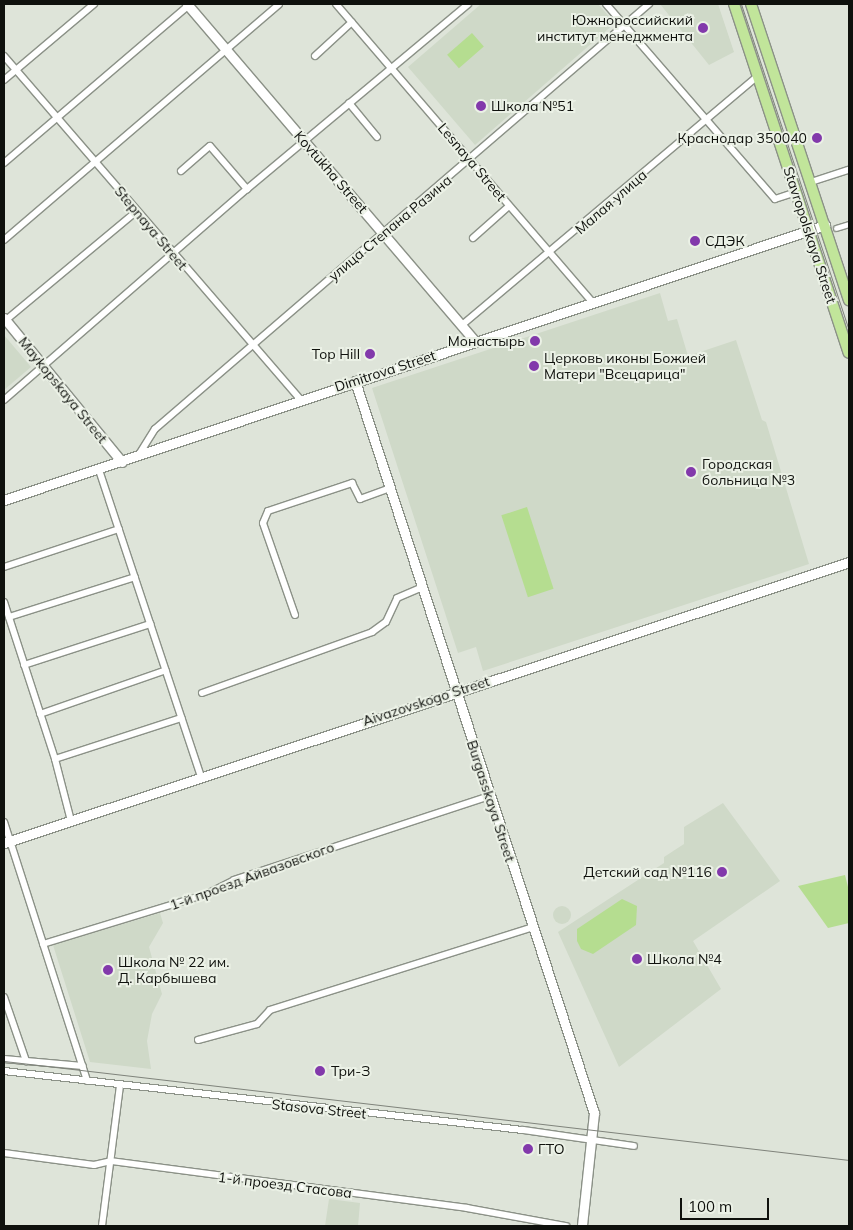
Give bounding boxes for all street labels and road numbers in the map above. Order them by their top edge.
street label: Lesnaya Street [434,120,510,204]
street label: Kovtukha Street [291,127,371,217]
street label: Stavropolskaya Street [780,165,840,305]
street label: Малая улица [572,166,650,238]
street label: улица Степана Разина [325,172,455,284]
street label: Stepnaya Street [111,183,191,273]
street label: Maykopskaya Street [15,334,111,446]
street label: Dimitrova Street [332,347,438,395]
street label: Aivazovskogo Street [360,673,492,729]
street label: Burgasskaya Street [463,738,519,864]
street label: 1-й проезд Айвазовского [168,838,336,914]
street label: Stasova Street [271,1096,367,1122]
street label: 1-й проезд Стасова [217,1168,353,1202]

